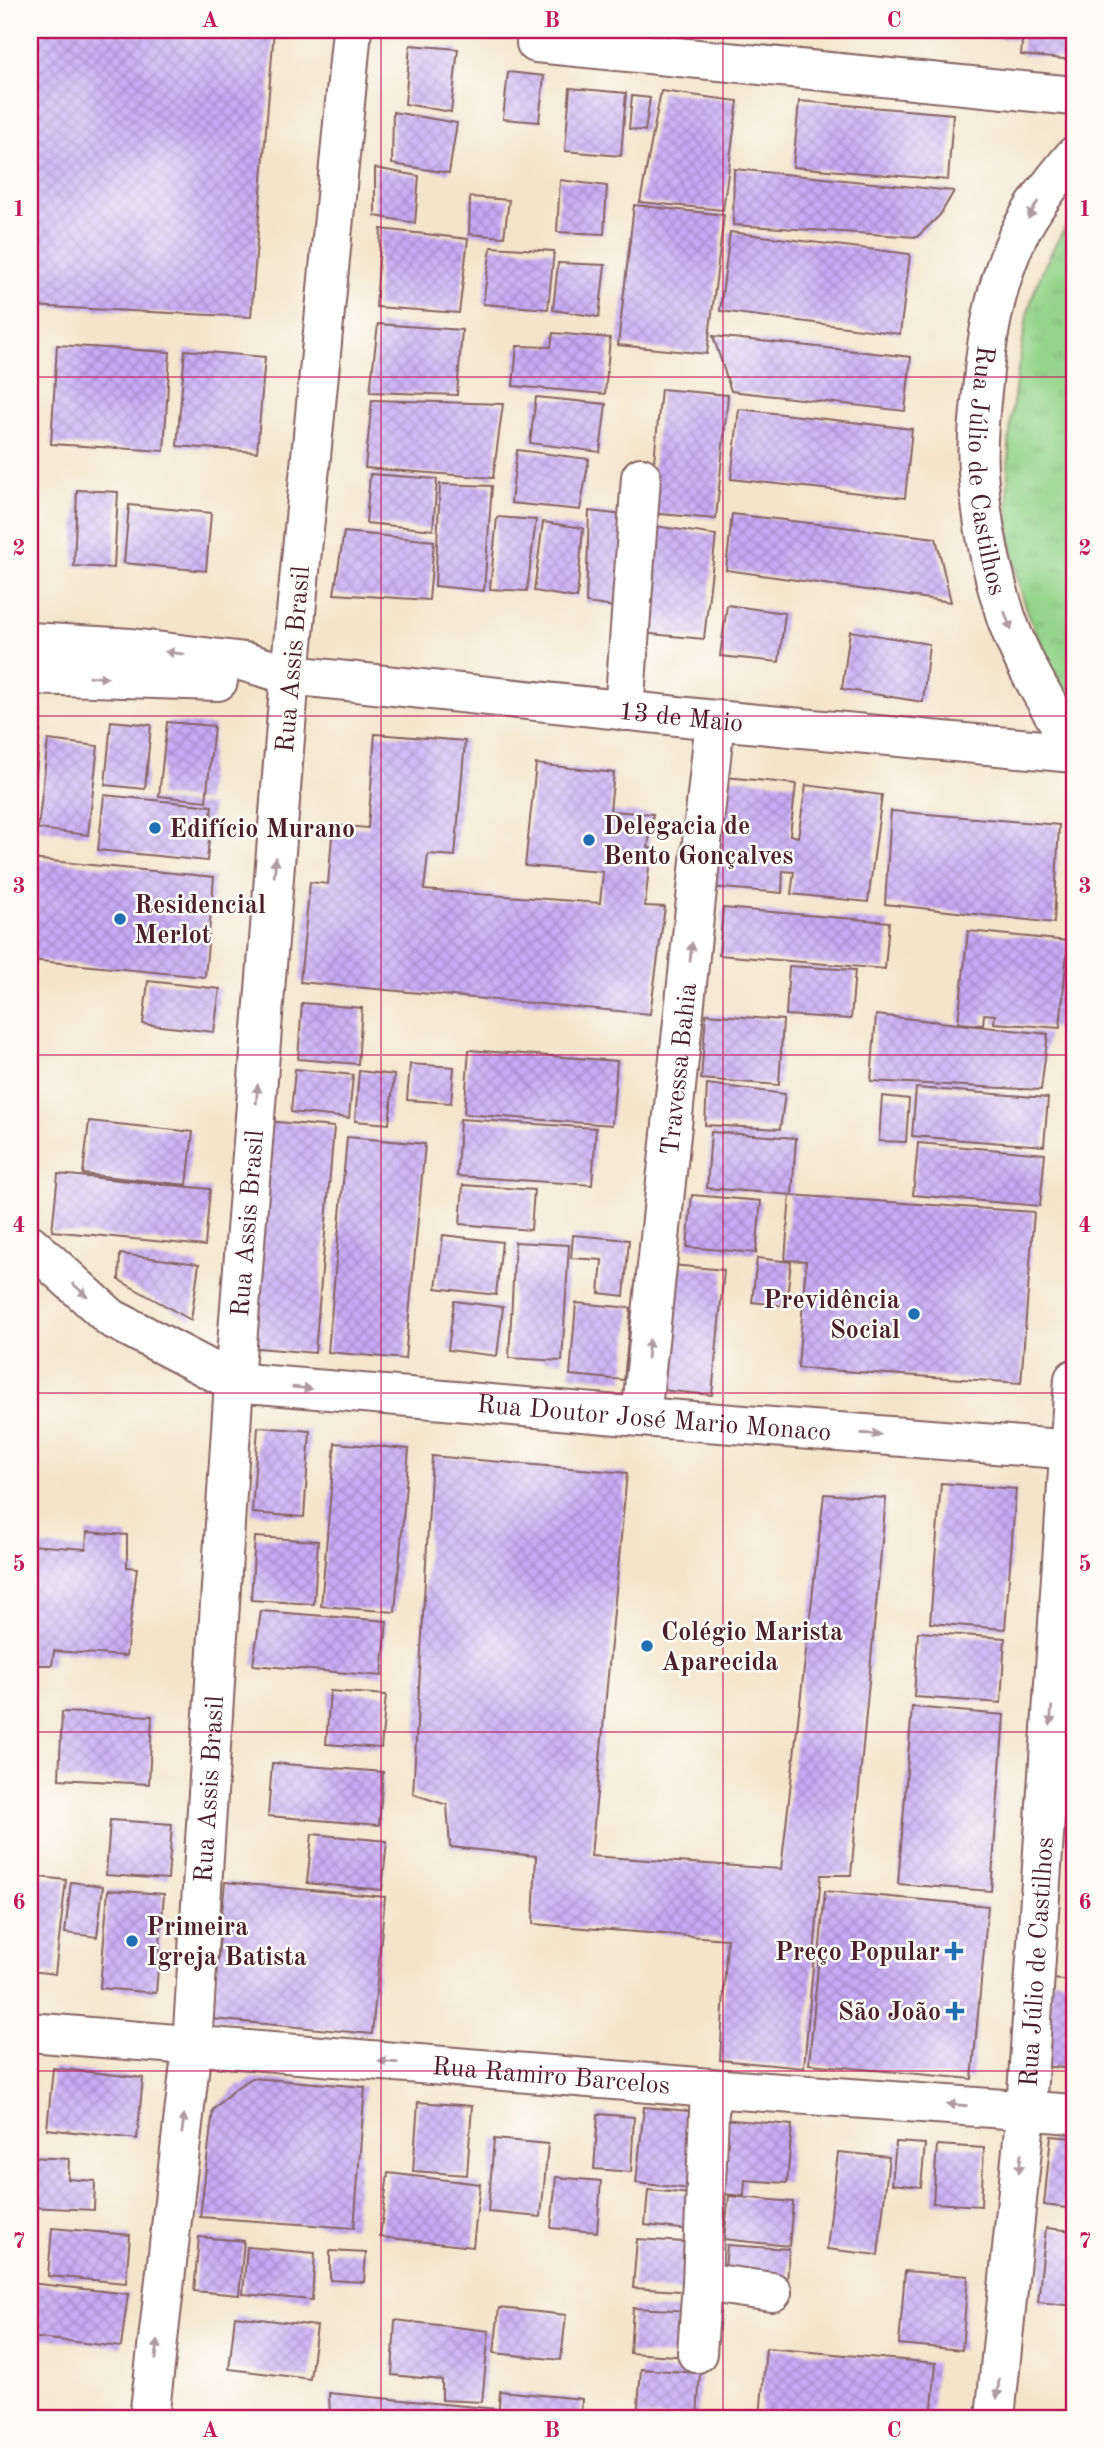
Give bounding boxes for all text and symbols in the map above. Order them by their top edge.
text: A [201,9,219,32]
text: B [544,9,560,32]
text: C [886,9,902,32]
text: 1 [12,198,26,221]
text: 1 [1078,198,1092,221]
one-way arrow [1027,200,1039,220]
street label: Rua Júlio de Castilhos [962,344,1010,598]
text: 2 [12,537,26,560]
text: 2 [1078,537,1092,560]
street label: Rua Assis Brasil [273,565,315,754]
one-way arrow [1003,610,1014,631]
one-way arrow [164,648,186,659]
one-way arrow [87,672,109,683]
street label: 13 de Maio [617,699,744,738]
place label: Delegacia de Bento Gonçalves [603,814,793,870]
place label: Edifício Murano [169,817,355,843]
marker: Edifício Murano [147,820,163,836]
marker: Delegacia de Bento Gonçalves [581,832,597,848]
one-way arrow [270,856,281,878]
text: 3 [12,875,26,898]
text: 3 [1078,875,1092,898]
place label: Residencial Merlot [134,893,266,949]
marker: Residencial Merlot [112,911,128,927]
one-way arrow [685,941,696,963]
street label: Travessa Bahia [658,981,702,1157]
one-way arrow [252,1083,263,1105]
street label: Rua Assis Brasil [228,1129,269,1318]
text: 4 [12,1214,26,1237]
text: 4 [1078,1214,1092,1237]
one-way arrow [71,1282,88,1298]
place label: Previdência Social [763,1288,900,1344]
marker: Previdência Social [906,1306,922,1322]
one-way arrow [643,1338,654,1360]
one-way arrow [291,1383,313,1394]
street label: Rua Doutor José Mario Monaco [476,1392,832,1446]
one-way arrow [860,1429,882,1440]
text: 5 [12,1553,26,1576]
text: 5 [1078,1553,1092,1576]
place label: Colégio Marista Aparecida [661,1620,843,1676]
marker: Colégio Marista Aparecida [639,1638,655,1654]
street label: Rua Assis Brasil [191,1695,229,1884]
one-way arrow [1045,1705,1056,1727]
street label: Rua Júlio de Castilhos [1017,1836,1059,2088]
text: 6 [12,1891,26,1914]
text: 6 [1078,1891,1092,1914]
place label: Primeira Igreja Batista [146,1915,307,1971]
marker: Primeira Igreja Batista [124,1933,140,1949]
place label: Preço Popular [775,1940,940,1966]
marker: Preço Popular [946,1943,962,1959]
place label: São João [838,2000,941,2026]
marker: São João [947,2003,963,2019]
street label: Rua Ramiro Barcelos [431,2054,671,2100]
one-way arrow [377,2056,399,2067]
one-way arrow [946,2099,968,2110]
one-way arrow [178,2113,189,2135]
one-way arrow [1015,2152,1026,2174]
text: 7 [12,2230,26,2253]
text: 7 [1078,2230,1092,2253]
one-way arrow [152,2339,163,2361]
one-way arrow [992,2378,1003,2400]
text: A [201,2419,219,2442]
text: B [544,2419,560,2442]
text: C [886,2419,902,2442]

